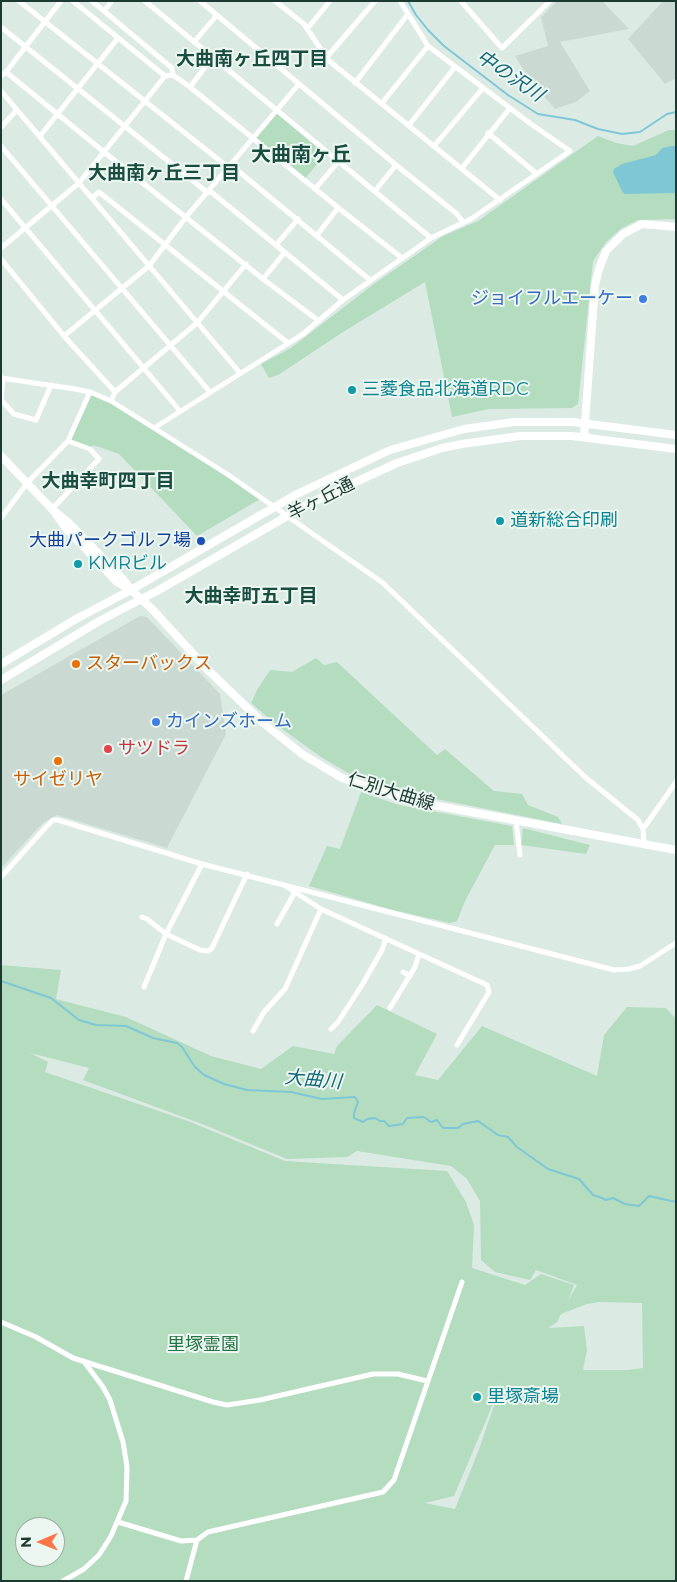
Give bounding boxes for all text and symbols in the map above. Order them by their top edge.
water label: 中の沢川 [472,45,548,107]
district label: 大曲南ヶ丘四丁目 [176,48,328,70]
district label: 大曲南ヶ丘 [251,143,351,167]
district label: 大曲南ヶ丘三丁目 [88,162,240,184]
place label: ジョイフルエーケー [471,288,633,310]
marker: ジョイフルエーケー [637,293,649,305]
place label: 三菱食品北海道RDC [362,379,529,401]
marker: 三菱食品北海道RDC [346,384,358,396]
district label: 大曲幸町四丁目 [42,470,174,492]
street label: 羊ヶ丘通 [284,473,358,525]
place label: 道新総合印刷 [510,510,618,532]
marker: 道新総合印刷 [494,515,506,527]
place label: 大曲パークゴルフ場 [29,530,191,552]
marker: 大曲パークゴルフ場 [195,535,207,547]
place label: KMRビル [88,553,167,575]
marker: KMRビル [72,558,84,570]
district label: 大曲幸町五丁目 [185,585,317,607]
place label: スターバックス [86,653,212,675]
marker: スターバックス [70,658,82,670]
place label: カインズホーム [166,711,292,733]
marker: カインズホーム [150,716,162,728]
place label: サツドラ [118,738,190,760]
marker: サツドラ [102,743,114,755]
marker: サイゼリヤ [52,755,64,767]
place label: サイゼリヤ [13,769,103,791]
street label: 仁別大曲線 [345,769,437,815]
water label: 大曲川 [284,1066,342,1094]
park label: 里塚霊園 [167,1334,239,1356]
place label: 里塚斎場 [487,1386,559,1408]
marker: 里塚斎場 [471,1391,483,1403]
north arrow [15,1517,65,1567]
text: N [17,1536,35,1548]

